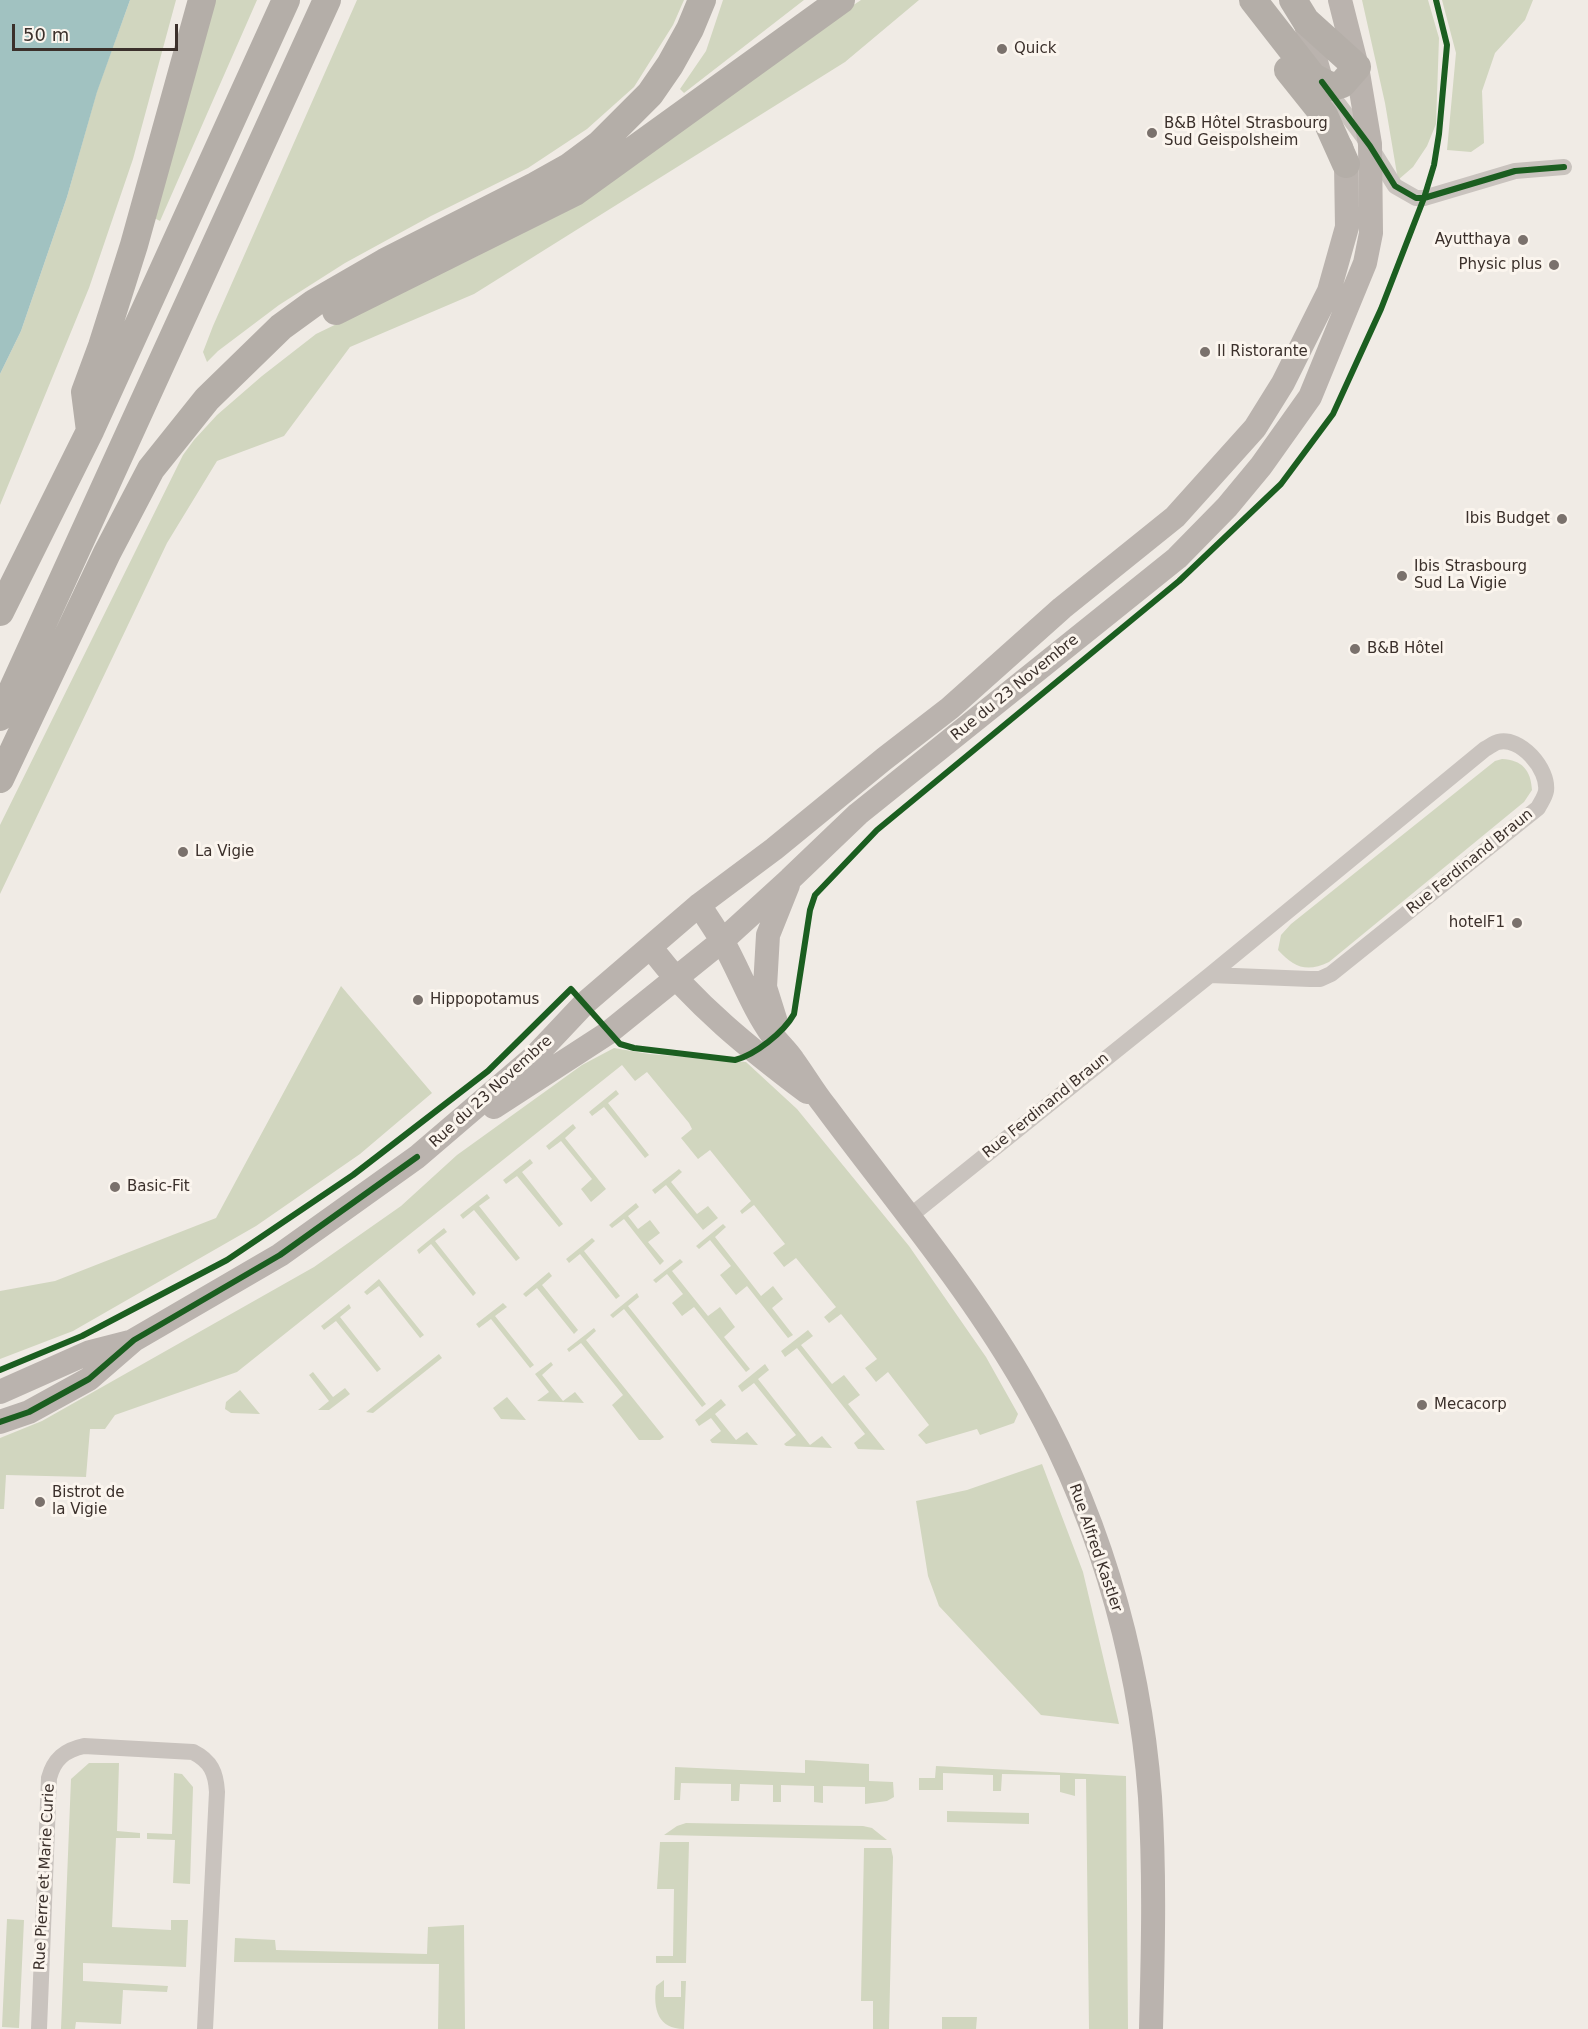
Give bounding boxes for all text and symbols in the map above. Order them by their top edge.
scale bar [15,12,182,50]
text: 50 m [23,24,69,45]
place label: Quick [1014,40,1056,58]
marker: Quick [995,42,1009,56]
place label: B&B Hôtel Strasbourg Sud Geispolsheim [1164,115,1328,150]
marker: B&B Hôtel Strasbourg Sud Geispolsheim [1145,126,1159,140]
place label: Ayutthaya [1435,231,1511,249]
marker: Ayutthaya [1516,233,1530,247]
place label: Physic plus [1459,256,1542,274]
marker: Physic plus [1547,258,1561,272]
place label: Il Ristorante [1217,343,1308,361]
marker: Il Ristorante [1198,345,1212,359]
place label: Ibis Budget [1465,510,1550,528]
marker: Ibis Budget [1555,512,1569,526]
place label: Ibis Strasbourg Sud La Vigie [1414,558,1527,593]
marker: Ibis Strasbourg Sud La Vigie [1395,569,1409,583]
street label: Rue du 23 Novembre [948,631,1082,745]
place label: B&B Hôtel [1367,640,1444,658]
marker: B&B Hôtel [1348,642,1362,656]
street label: Rue Ferdinand Braun [1403,806,1537,918]
place label: La Vigie [195,843,254,861]
marker: La Vigie [176,845,190,859]
place label: hotelF1 [1449,914,1505,932]
marker: hotelF1 [1510,916,1524,930]
place label: Hippopotamus [430,991,539,1009]
marker: Hippopotamus [411,993,425,1007]
street label: Rue du 23 Novembre [426,1032,556,1152]
street label: Rue Ferdinand Braun [979,1050,1113,1162]
place label: Basic-Fit [127,1178,190,1196]
marker: Basic-Fit [108,1180,122,1194]
place label: Mecacorp [1434,1396,1507,1414]
marker: Mecacorp [1415,1398,1429,1412]
street label: Rue Alfred Kastler [1065,1482,1125,1614]
place label: Bistrot de la Vigie [52,1484,125,1519]
marker: Bistrot de la Vigie [33,1495,47,1509]
street label: Rue Pierre et Marie Curie [31,1783,59,1971]

